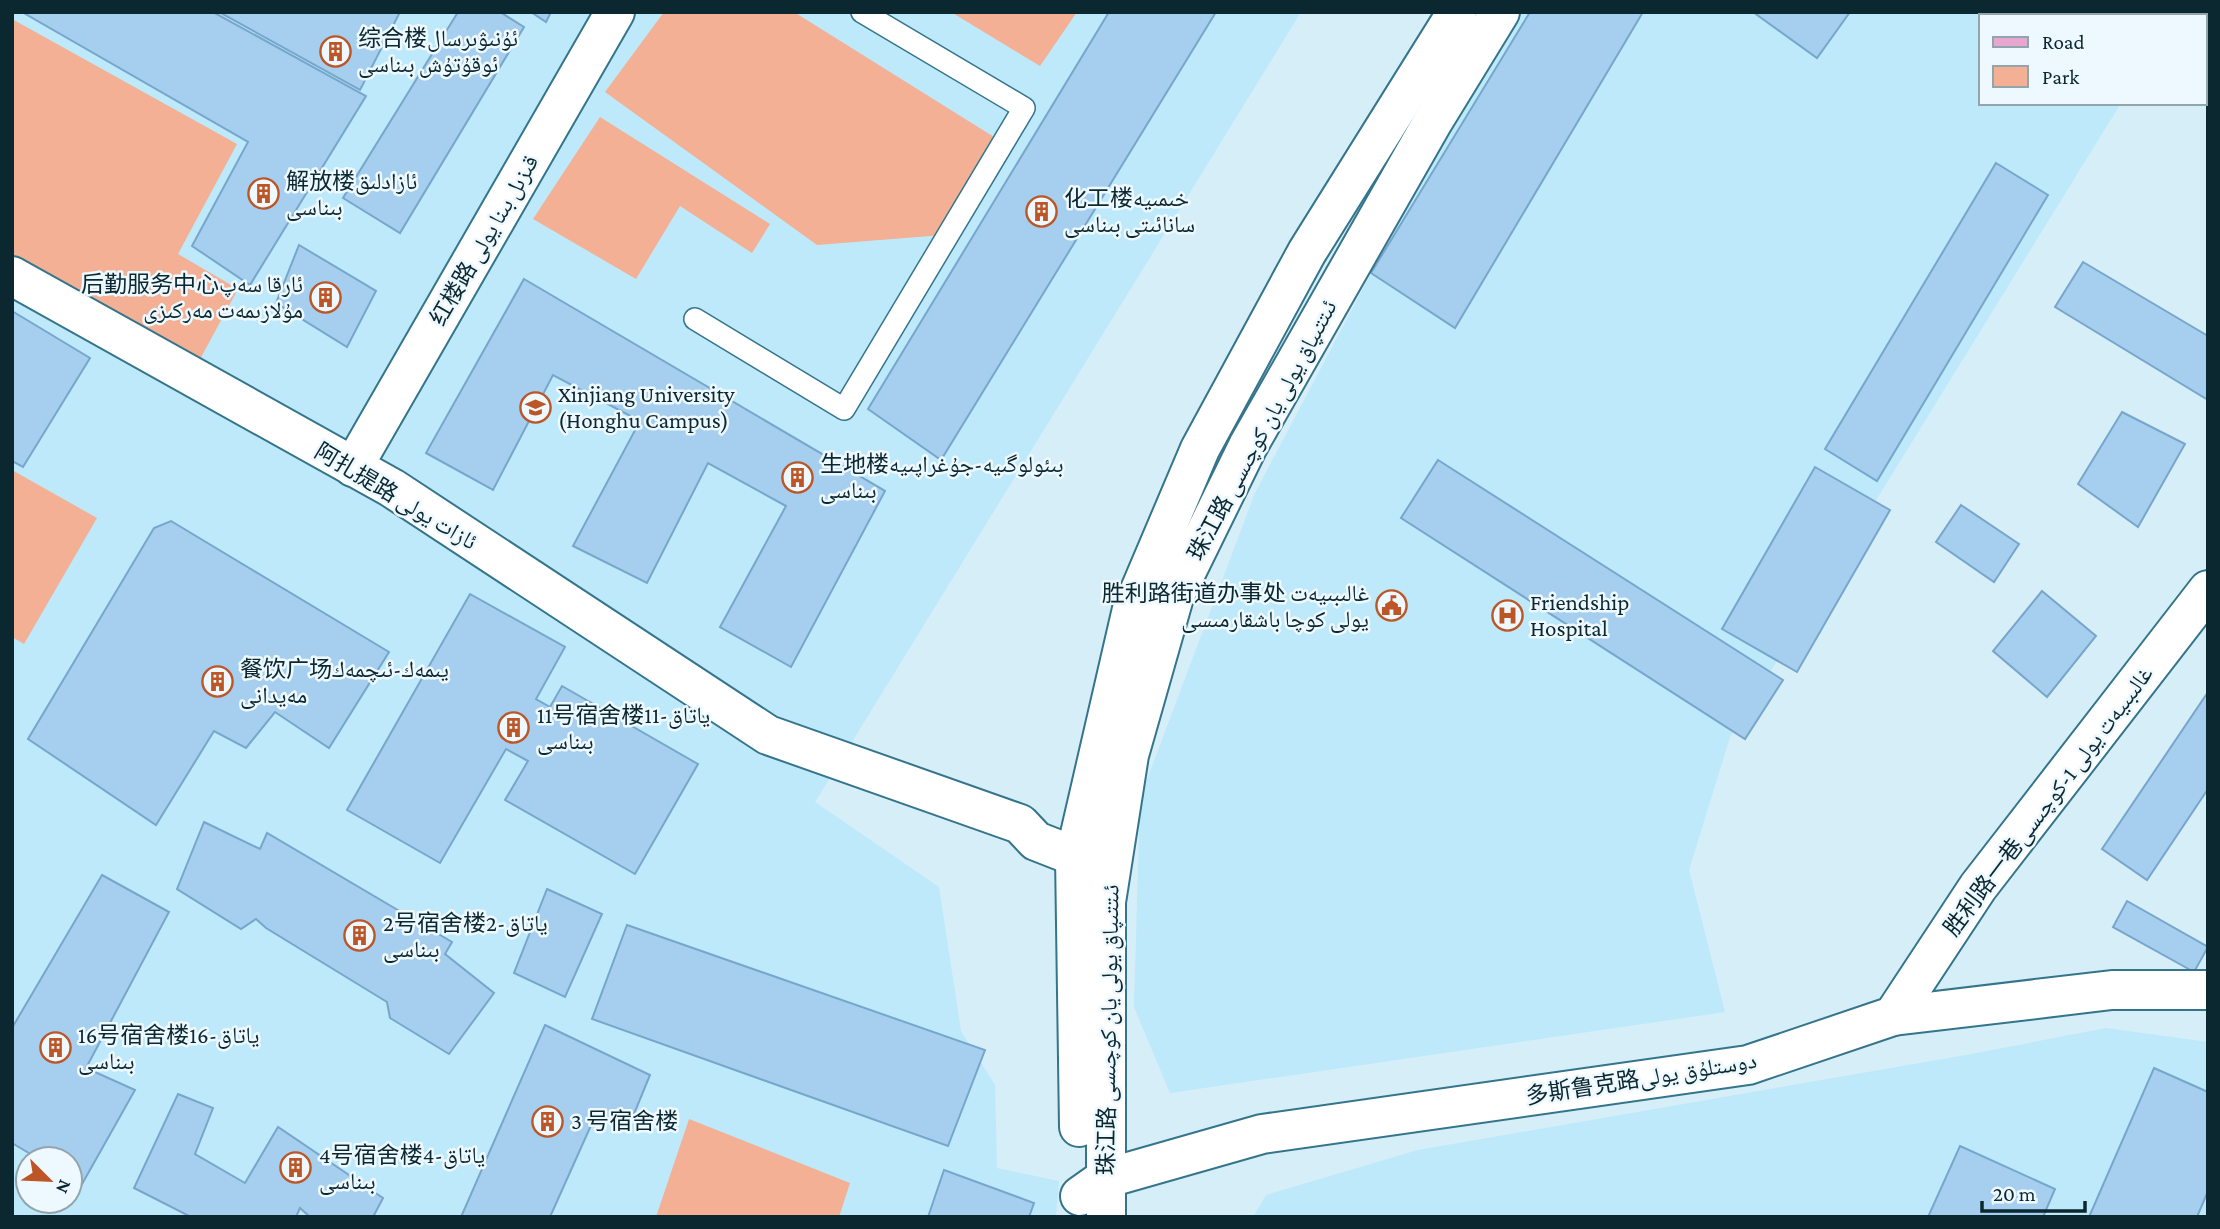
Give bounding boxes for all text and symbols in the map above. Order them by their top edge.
legend [1979,14,2206,105]
place label: 综合楼ئۇنىۋىرسال ئوقۇتۇش بىناسى [358,25,518,78]
text: Road [2042,30,2085,54]
building icon: 综合楼ئۇنىۋىرسال ئوقۇتۇش بىناسى [318,34,352,68]
text: Park [2042,65,2079,89]
street label: 红楼路 قىزىل بىنا يولى [425,150,544,330]
place label: 解放楼ئازادلىق بىناسى [286,168,417,221]
building icon: 解放楼ئازادلىق بىناسى [246,177,280,211]
place label: 化工楼خىمىيە سانائىتى بىناسى [1064,185,1195,238]
building icon: 化工楼خىمىيە سانائىتى بىناسى [1024,194,1058,228]
place label: 后勤服务中心ئارقا سەپ مۇلازىمەت مەركىزى [81,271,303,324]
building icon: 后勤服务中心ئارقا سەپ مۇلازىمەت مەركىزى [309,280,343,314]
street label: 珠江路 ئىتتىپاق يولى يان كوچىسى [1182,296,1343,565]
place label: Xinjiang University (Honghu Campus) [558,381,735,434]
school or university icon: Xinjiang University (Honghu Campus) [518,390,552,424]
street label: 阿扎提路 ئازات يولى [310,437,482,555]
place label: 生地楼بىئولوگىيە-جۇغراپىيە بىناسى [820,451,1064,504]
building icon: 生地楼بىئولوگىيە-جۇغراپىيە بىناسى [780,460,814,494]
place label: 胜利路街道办事处 غالىبىيەت يولى كوچا باشقارمىسى [1102,580,1369,633]
public building icon: 胜利路街道办事处 غالىبىيەت يولى كوچا باشقارمىسى [1375,589,1409,623]
place label: Friendship Hospital [1530,589,1629,641]
hospital icon: Friendship Hospital [1490,598,1524,632]
place label: 餐饮广场يىمەك-ئىچمەك مەيدانى [240,656,449,709]
street label: 胜利路一巷غالىبىيەت يولى 1-كوچىسى [1938,661,2159,941]
building icon: 餐饮广场يىمەك-ئىچمەك مەيدانى [200,665,234,699]
place label: 11号宿舍楼11-ياتاق بىناسى [537,702,710,755]
building icon: 11号宿舍楼11-ياتاق بىناسى [497,711,531,745]
street label: 珠江路 ئىتتىپاق يولى يان كوچىسى [1092,884,1125,1176]
place label: 2号宿舍楼2-ياتاق بىناسى [383,910,548,963]
building icon: 2号宿舍楼2-ياتاق بىناسى [343,919,377,953]
place label: 16号宿舍楼16-ياتاق بىناسى [78,1022,259,1075]
building icon: 16号宿舍楼16-ياتاق بىناسى [38,1031,72,1065]
street label: 多斯鲁克路دوستلۇق يولى [1524,1047,1759,1110]
building icon: 3 号宿舍楼 [531,1104,565,1138]
place label: 3 号宿舍楼 [571,1108,678,1134]
place label: 4号宿舍楼4-ياتاق بىناسى [319,1142,485,1195]
north arrow [14,1145,84,1215]
building icon: 4号宿舍楼4-ياتاق بىناسى [279,1151,313,1185]
scale bar [1982,1170,2085,1214]
text: N [52,1177,76,1197]
text: 20 m [1993,1182,2036,1206]

